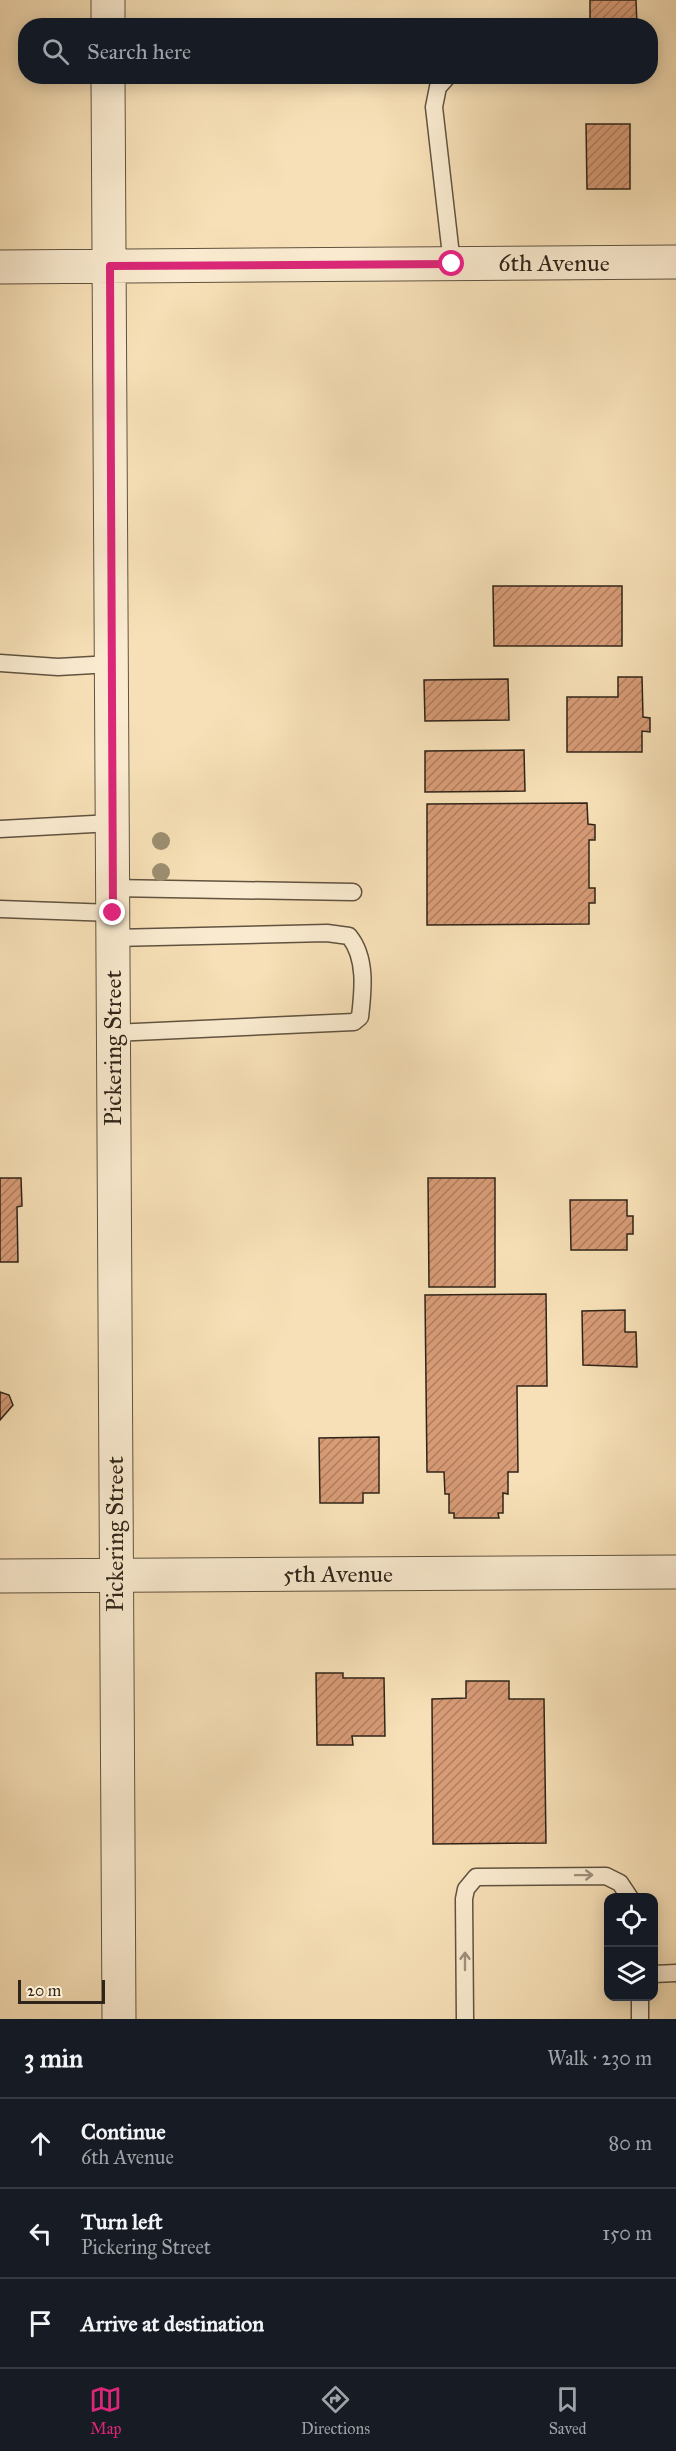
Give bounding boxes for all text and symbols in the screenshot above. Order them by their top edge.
search box [18,18,658,84]
icon: search [39,35,72,68]
text: Search here [87,38,191,65]
street label: 6th Avenue [498,248,610,278]
route start [438,250,464,276]
route end [99,899,125,925]
street label: Pickering Street [98,970,128,1126]
street label: Pickering Street [100,1456,130,1612]
street label: 5th Avenue [283,1559,393,1589]
one-way arrow [573,1869,593,1881]
map controls [604,1893,658,2001]
button: locate [604,1893,658,1947]
button: layers [604,1947,658,2001]
one-way arrow [459,1951,471,1971]
scale bar [18,1977,105,2004]
text: 20 m [27,1981,61,2000]
text: 3 min [24,2042,83,2074]
text: Walk · 230 m [547,2046,652,2070]
text: Continue [81,2118,166,2145]
icon: ahead [24,2127,57,2160]
text: 80 m [609,2131,652,2155]
text: 6th Avenue [81,2145,174,2169]
text: Turn left [81,2208,163,2235]
icon: left [24,2217,57,2250]
text: 150 m [602,2221,652,2245]
text: Pickering Street [81,2235,211,2259]
icon: arrive [24,2307,57,2340]
text: Arrive at destination [81,2310,264,2337]
tab: Map [89,2383,122,2438]
tab: Directions [301,2383,370,2438]
tab: Saved [549,2383,587,2438]

